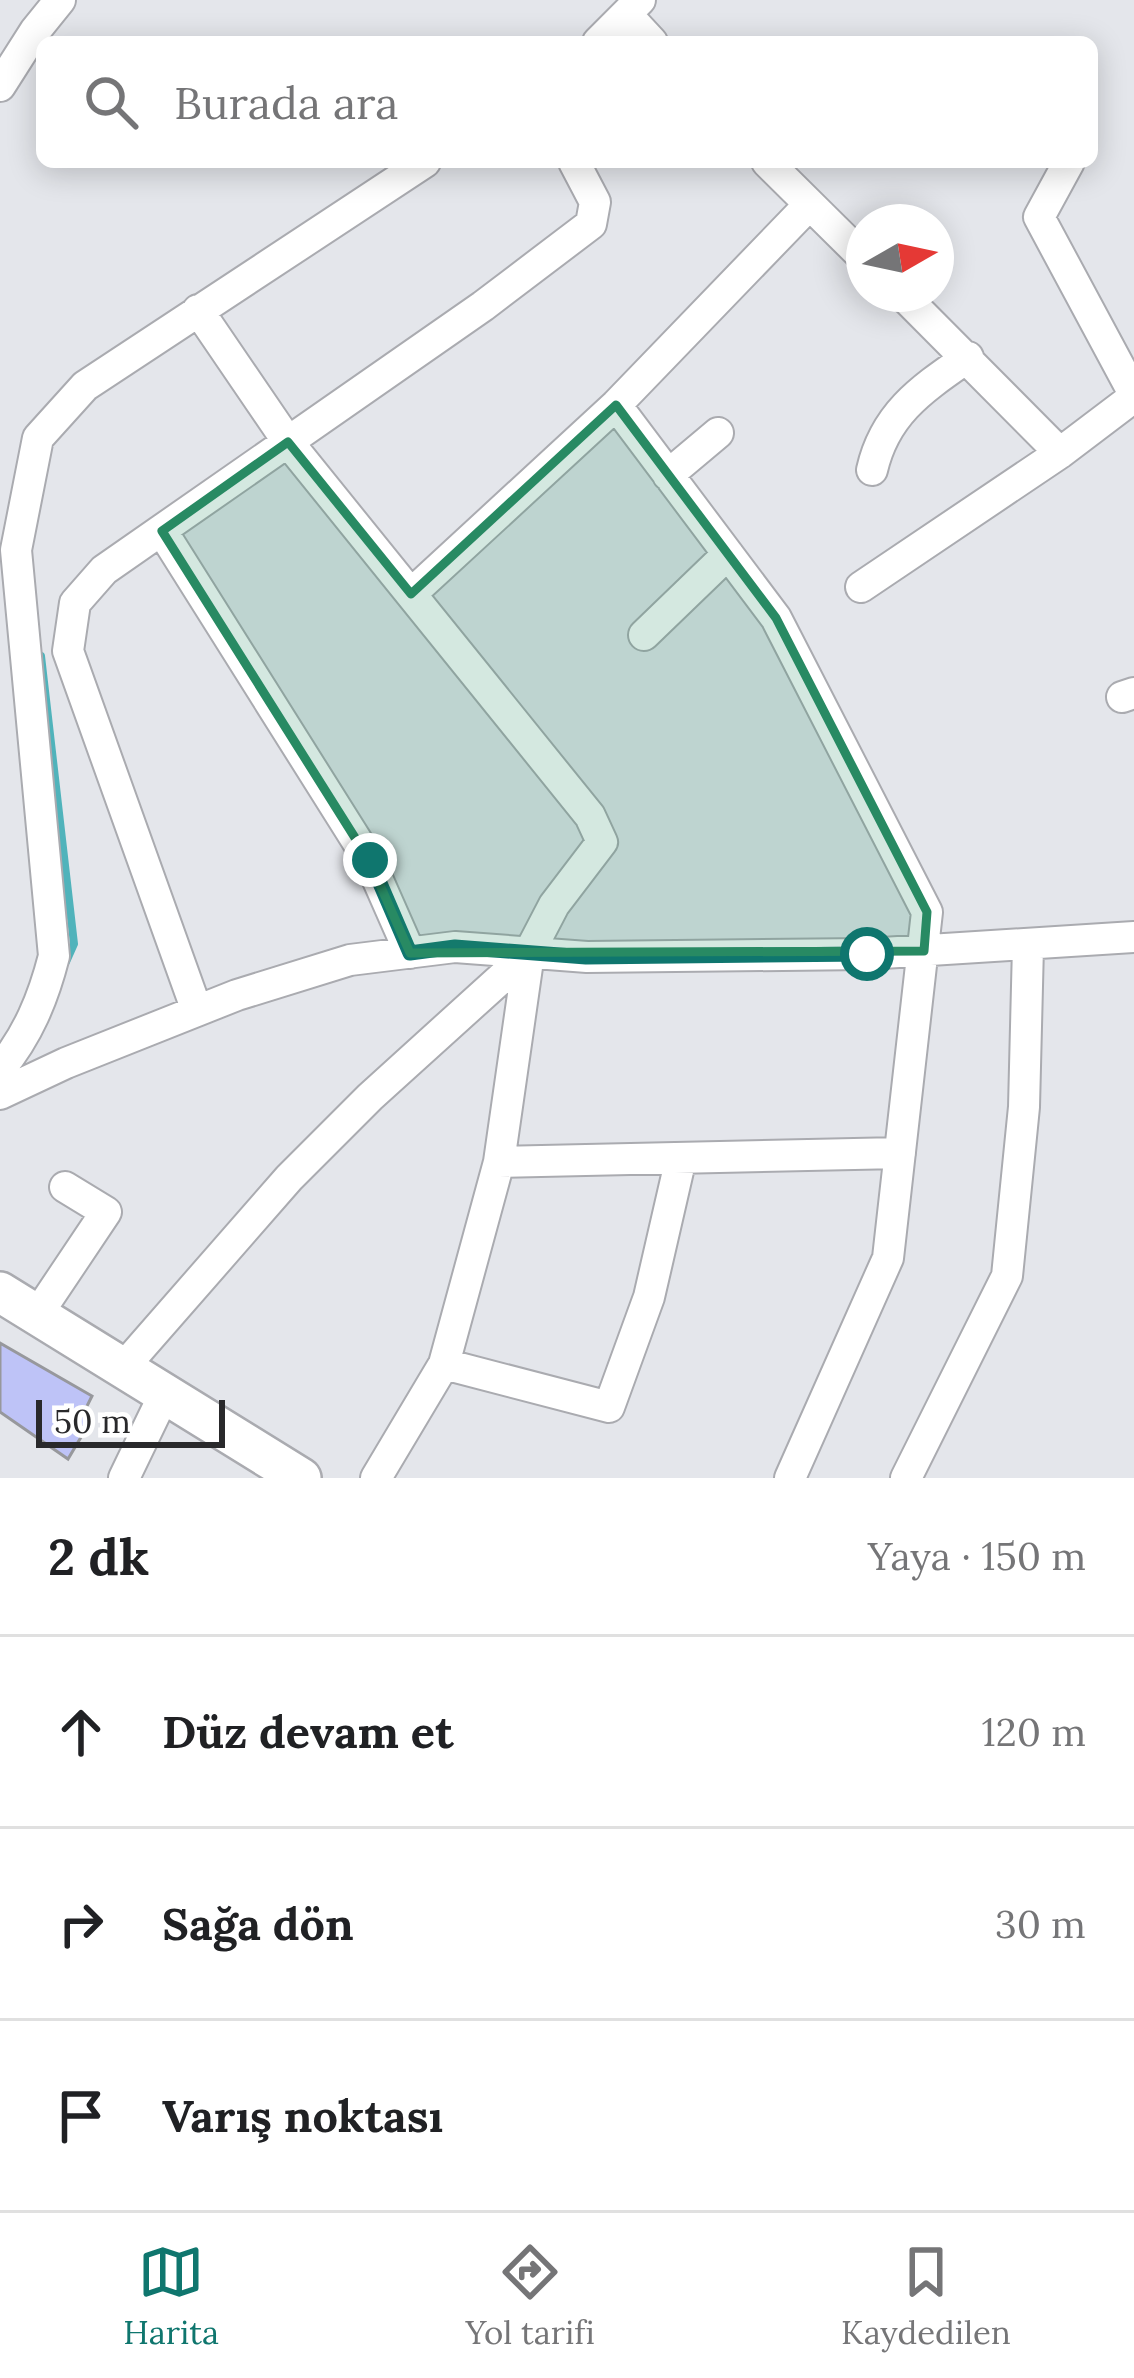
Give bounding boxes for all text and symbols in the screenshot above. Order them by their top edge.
search box [36,36,1098,168]
icon: search [78,69,144,135]
text: Burada ara [174,74,399,131]
north arrow [846,204,954,312]
route end [343,833,397,887]
route start [840,927,894,981]
scale bar [36,1394,225,1447]
text: 50 m [54,1400,131,1442]
text: 2 dk [48,1524,149,1589]
text: Yaya · 150 m [868,1531,1086,1581]
icon: ahead [48,1699,114,1765]
text: Düz devam et [162,1703,454,1760]
text: 120 m [982,1707,1086,1757]
icon: right [48,1891,114,1957]
text: Sağa dön [162,1895,354,1952]
text: 30 m [995,1899,1086,1949]
icon: arrive [48,2083,114,2149]
text: Varış noktası [162,2087,443,2144]
tab: Harita [123,2239,219,2353]
tab: Yol tarifi [465,2239,595,2353]
tab: Kaydedilen [841,2239,1011,2353]

